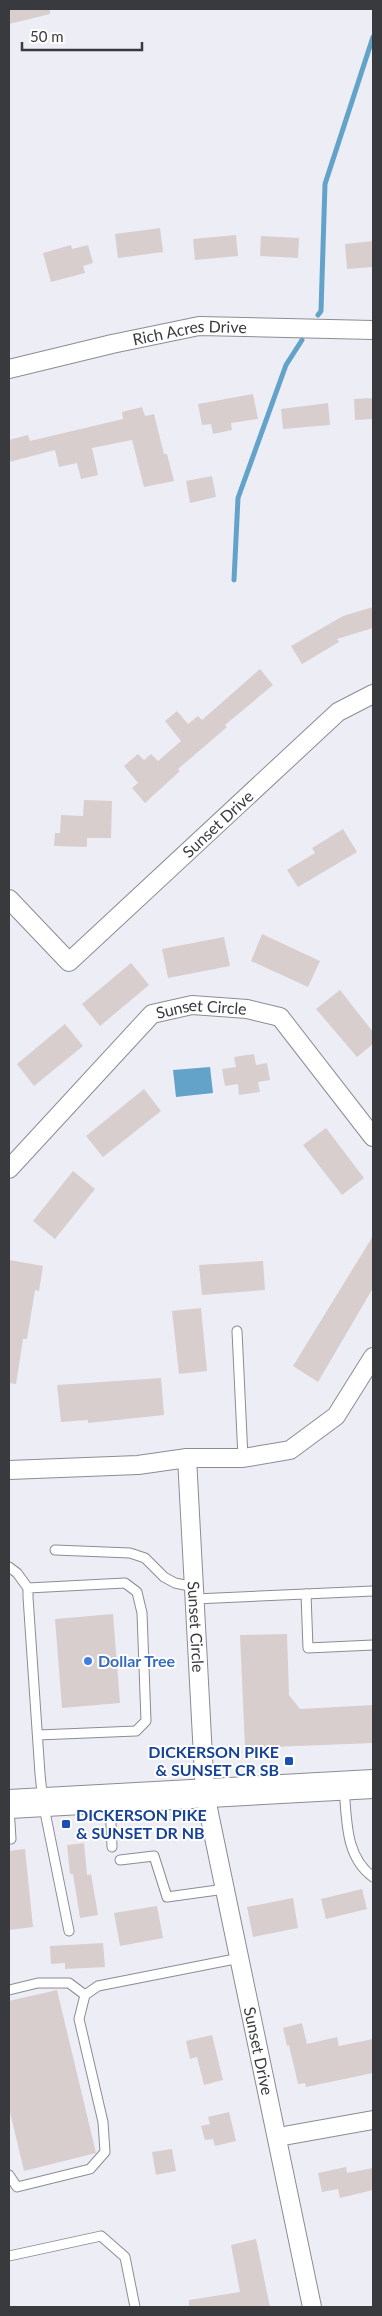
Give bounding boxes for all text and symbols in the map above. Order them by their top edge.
scale bar [22,20,142,52]
text: 50 m [30,27,64,45]
street label: Rich Acres Drive [131,316,247,348]
street label: Sunset Drive [178,786,257,861]
street label: Sunset Circle [154,995,247,1022]
street label: Sunset Circle [185,1581,208,1673]
place label: Dollar Tree [98,1651,176,1670]
marker: Dollar Tree [82,1655,94,1667]
place label: DICKERSON PIKE & SUNSET CR SB [148,1742,279,1779]
marker: DICKERSON PIKE & SUNSET CR SB [283,1755,295,1767]
place label: DICKERSON PIKE & SUNSET DR NB [76,1805,207,1842]
marker: DICKERSON PIKE & SUNSET DR NB [60,1818,72,1830]
street label: Sunset Drive [241,2005,278,2097]

